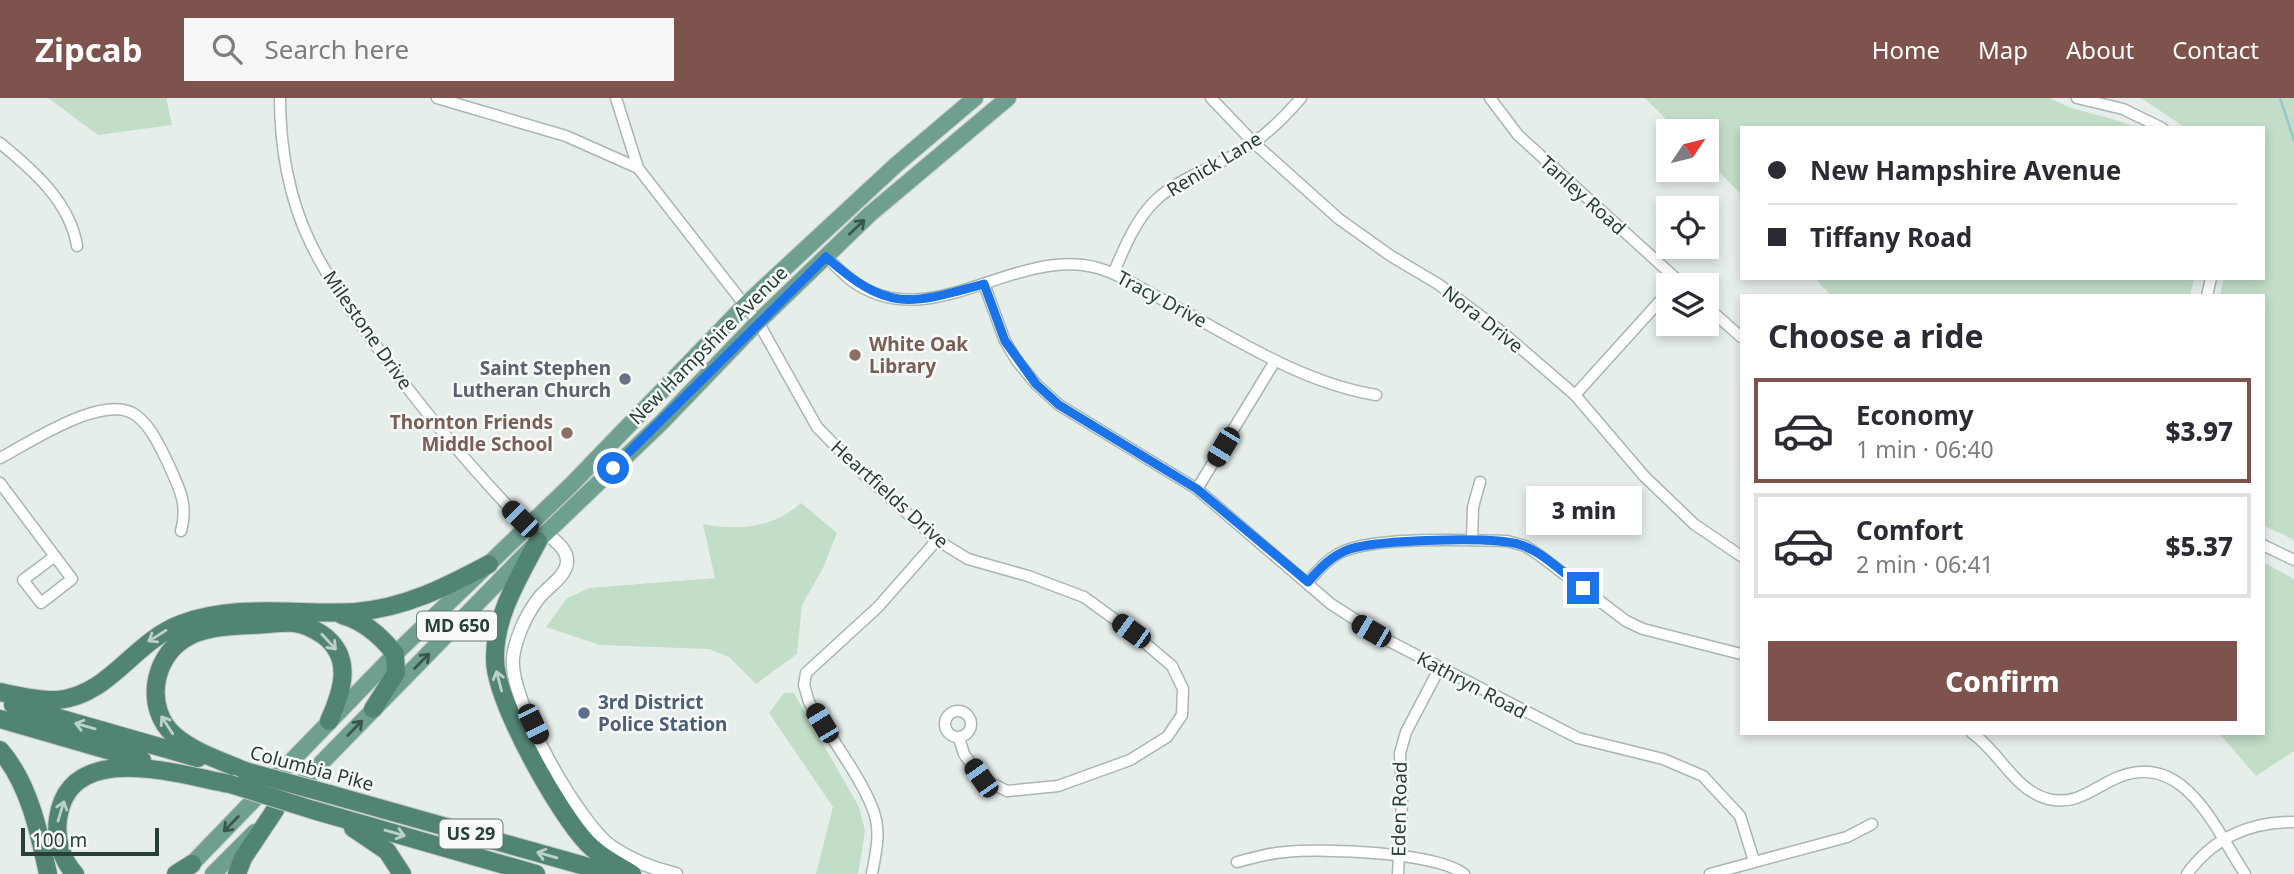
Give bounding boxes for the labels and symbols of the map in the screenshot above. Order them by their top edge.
north arrow [1656,119,1718,182]
street label: Renick Lane [1162,125,1266,203]
street label: Tanley Road [1535,150,1631,240]
one-way arrow [848,219,865,236]
street label: New Hampshire Avenue [623,260,793,430]
street label: Tracy Drive [1112,264,1212,334]
street label: Milestone Drive [317,265,419,395]
street label: Nora Drive [1437,279,1529,359]
place label: White Oak Library [869,331,968,379]
marker: White Oak Library [847,347,863,363]
place label: Saint Stephen Lutheran Church [452,355,611,403]
marker: Saint Stephen Lutheran Church [617,371,633,387]
place label: Thornton Friends Middle School [390,409,553,457]
car [1204,424,1243,470]
marker: Thornton Friends Middle School [559,425,575,441]
street label: Heartfields Drive [826,434,954,554]
route start [597,452,629,484]
callout: 3 min [1525,486,1641,536]
car [498,497,543,541]
route end [1567,572,1599,604]
car [1108,610,1155,652]
car [1348,611,1395,651]
road number: MD 650 [417,612,497,640]
one-way arrow [148,629,168,643]
one-way arrow [320,633,337,650]
street label: Kathryn Road [1413,645,1531,725]
one-way arrow [413,653,430,670]
one-way arrow [492,670,505,693]
place label: 3rd District Police Station [598,689,727,737]
car [803,700,842,746]
car [515,701,552,747]
marker: 3rd District Police Station [576,705,592,721]
one-way arrow [160,716,175,735]
one-way arrow [74,719,97,732]
one-way arrow [346,720,363,737]
street label: Columbia Pike [247,739,377,797]
car [961,755,1002,801]
street label: Eden Road [1385,761,1413,857]
one-way arrow [56,800,69,822]
one-way arrow [222,815,239,832]
road number: US 29 [440,820,503,848]
scale bar [21,825,159,857]
one-way arrow [383,827,405,840]
one-way arrow [536,848,558,861]

